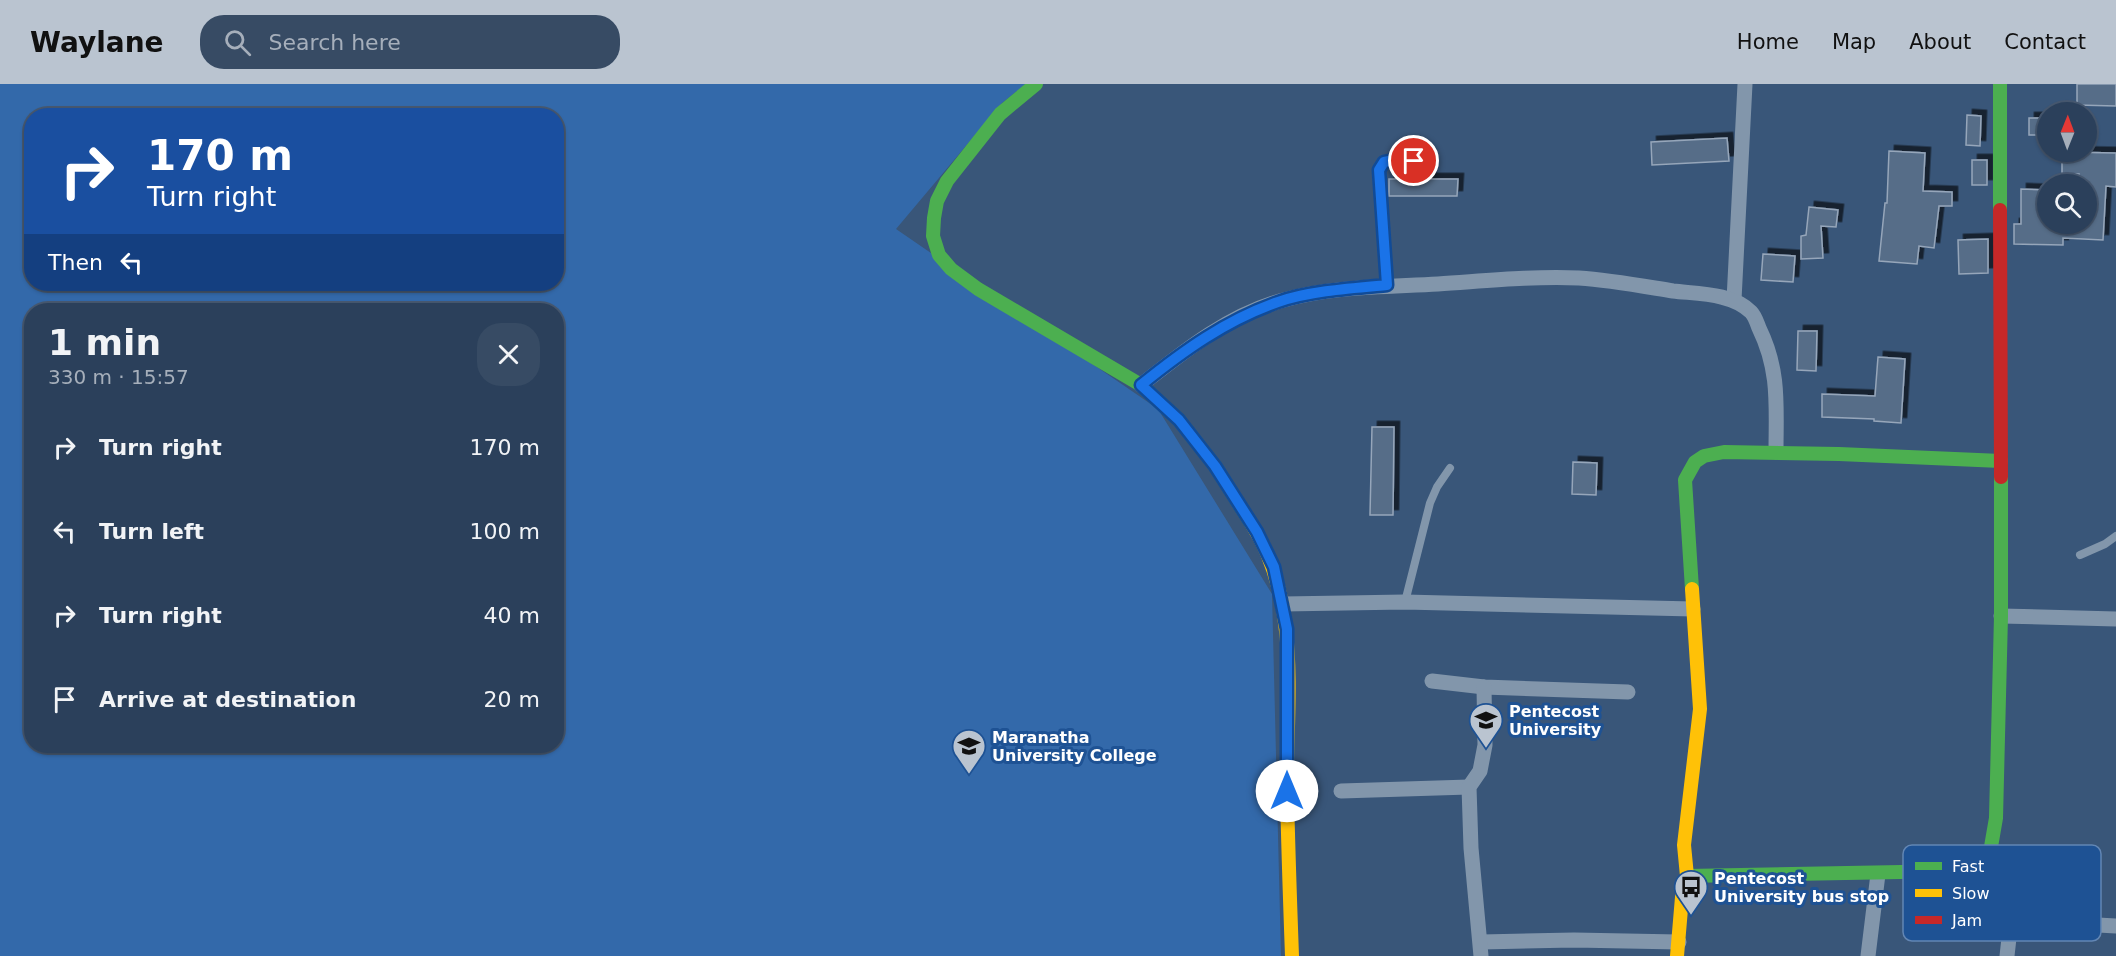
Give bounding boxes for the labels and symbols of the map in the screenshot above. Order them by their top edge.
north arrow [2037,102,2097,162]
pin [1388,135,1439,186]
school or university icon: Pentecost University [1468,702,1504,749]
place label: Pentecost University [1509,702,1602,739]
school or university icon: Maranatha University College [951,728,987,775]
place label: Maranatha University College [992,728,1157,765]
position arrow [1255,759,1319,823]
legend [1903,845,2101,941]
text: Fast [1952,857,1984,876]
bus stop icon: Pentecost University bus stop [1673,869,1709,916]
place label: Pentecost University bus stop [1714,869,1889,906]
text: Slow [1952,884,1989,903]
text: Jam [1951,911,1982,930]

